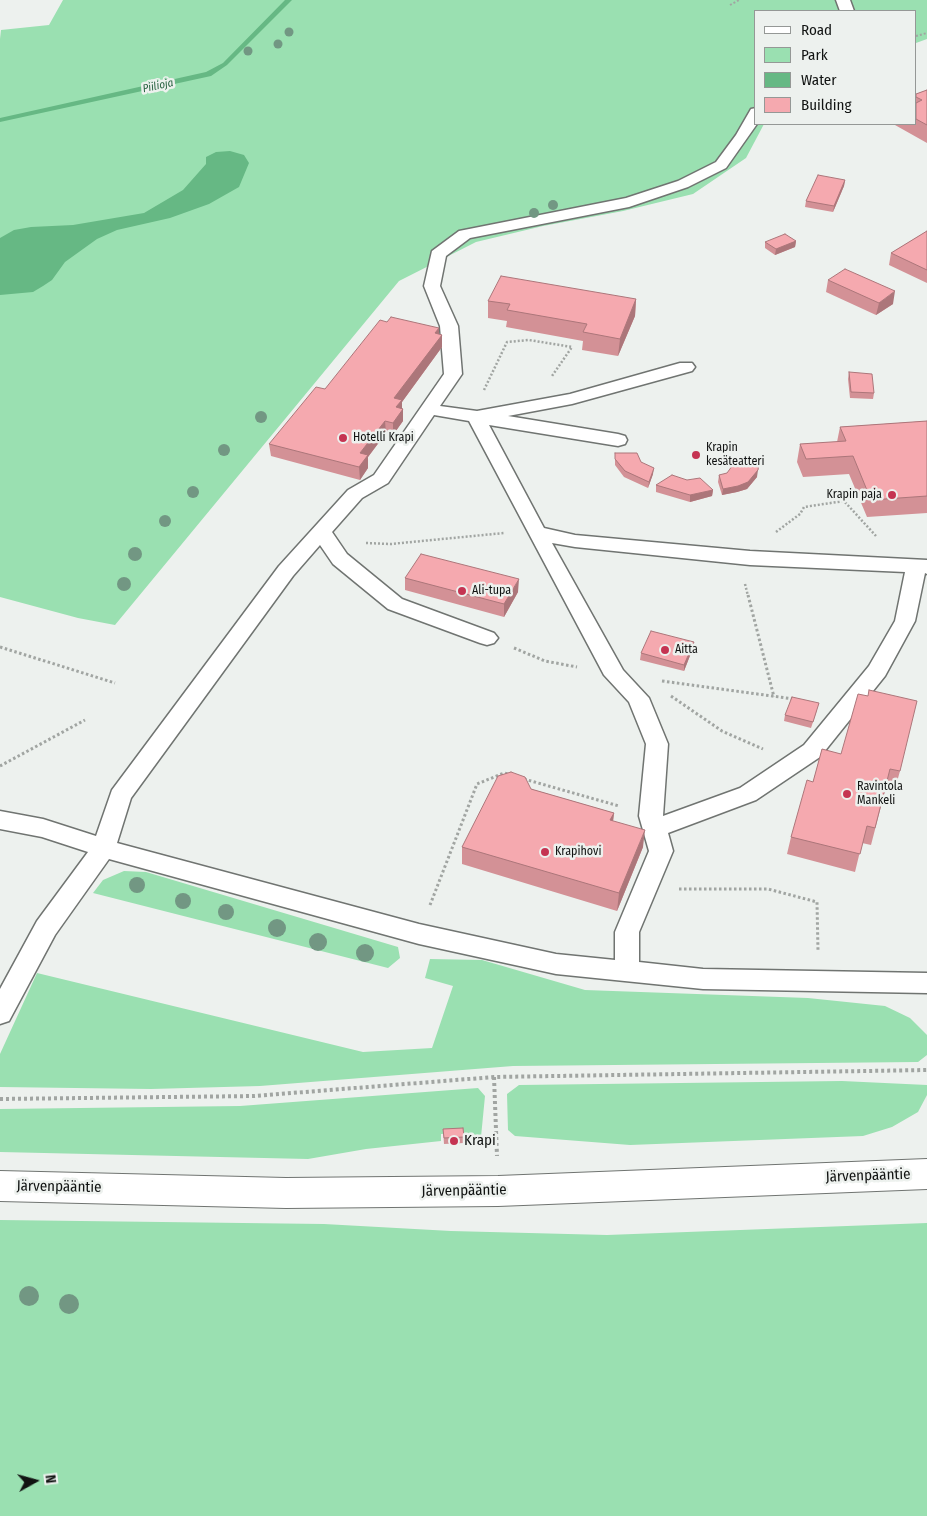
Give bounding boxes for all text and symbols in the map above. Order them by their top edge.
legend [754,10,917,125]
text: Road [801,21,832,39]
text: Park [801,46,828,64]
text: Water [801,71,836,89]
water label: Piilioja [141,76,175,96]
text: Building [801,96,852,114]
place label: Hotelli Krapi [353,431,414,445]
marker: Hotelli Krapi [337,432,349,444]
place label: Krapin kesäteatteri [706,441,765,469]
marker: Krapin kesäteatteri [690,449,702,461]
place label: Krapin paja [826,488,882,502]
marker: Krapin paja [886,489,898,501]
place label: Ali-tupa [472,584,511,598]
marker: Ali-tupa [456,585,468,597]
place label: Aitta [675,643,698,657]
marker: Aitta [659,644,671,656]
place label: Ravintola Mankeli [857,780,903,808]
marker: Ravintola Mankeli [841,788,853,800]
place label: Krapihovi [555,845,601,859]
marker: Krapihovi [539,846,551,858]
place label: Krapi [464,1132,496,1150]
marker: Krapi [448,1135,460,1147]
street label: Järvenpääntie [825,1166,911,1186]
street label: Järvenpääntie [16,1177,102,1197]
street label: Järvenpääntie [421,1181,507,1201]
north arrow [10,1456,60,1506]
text: N [41,1474,59,1484]

